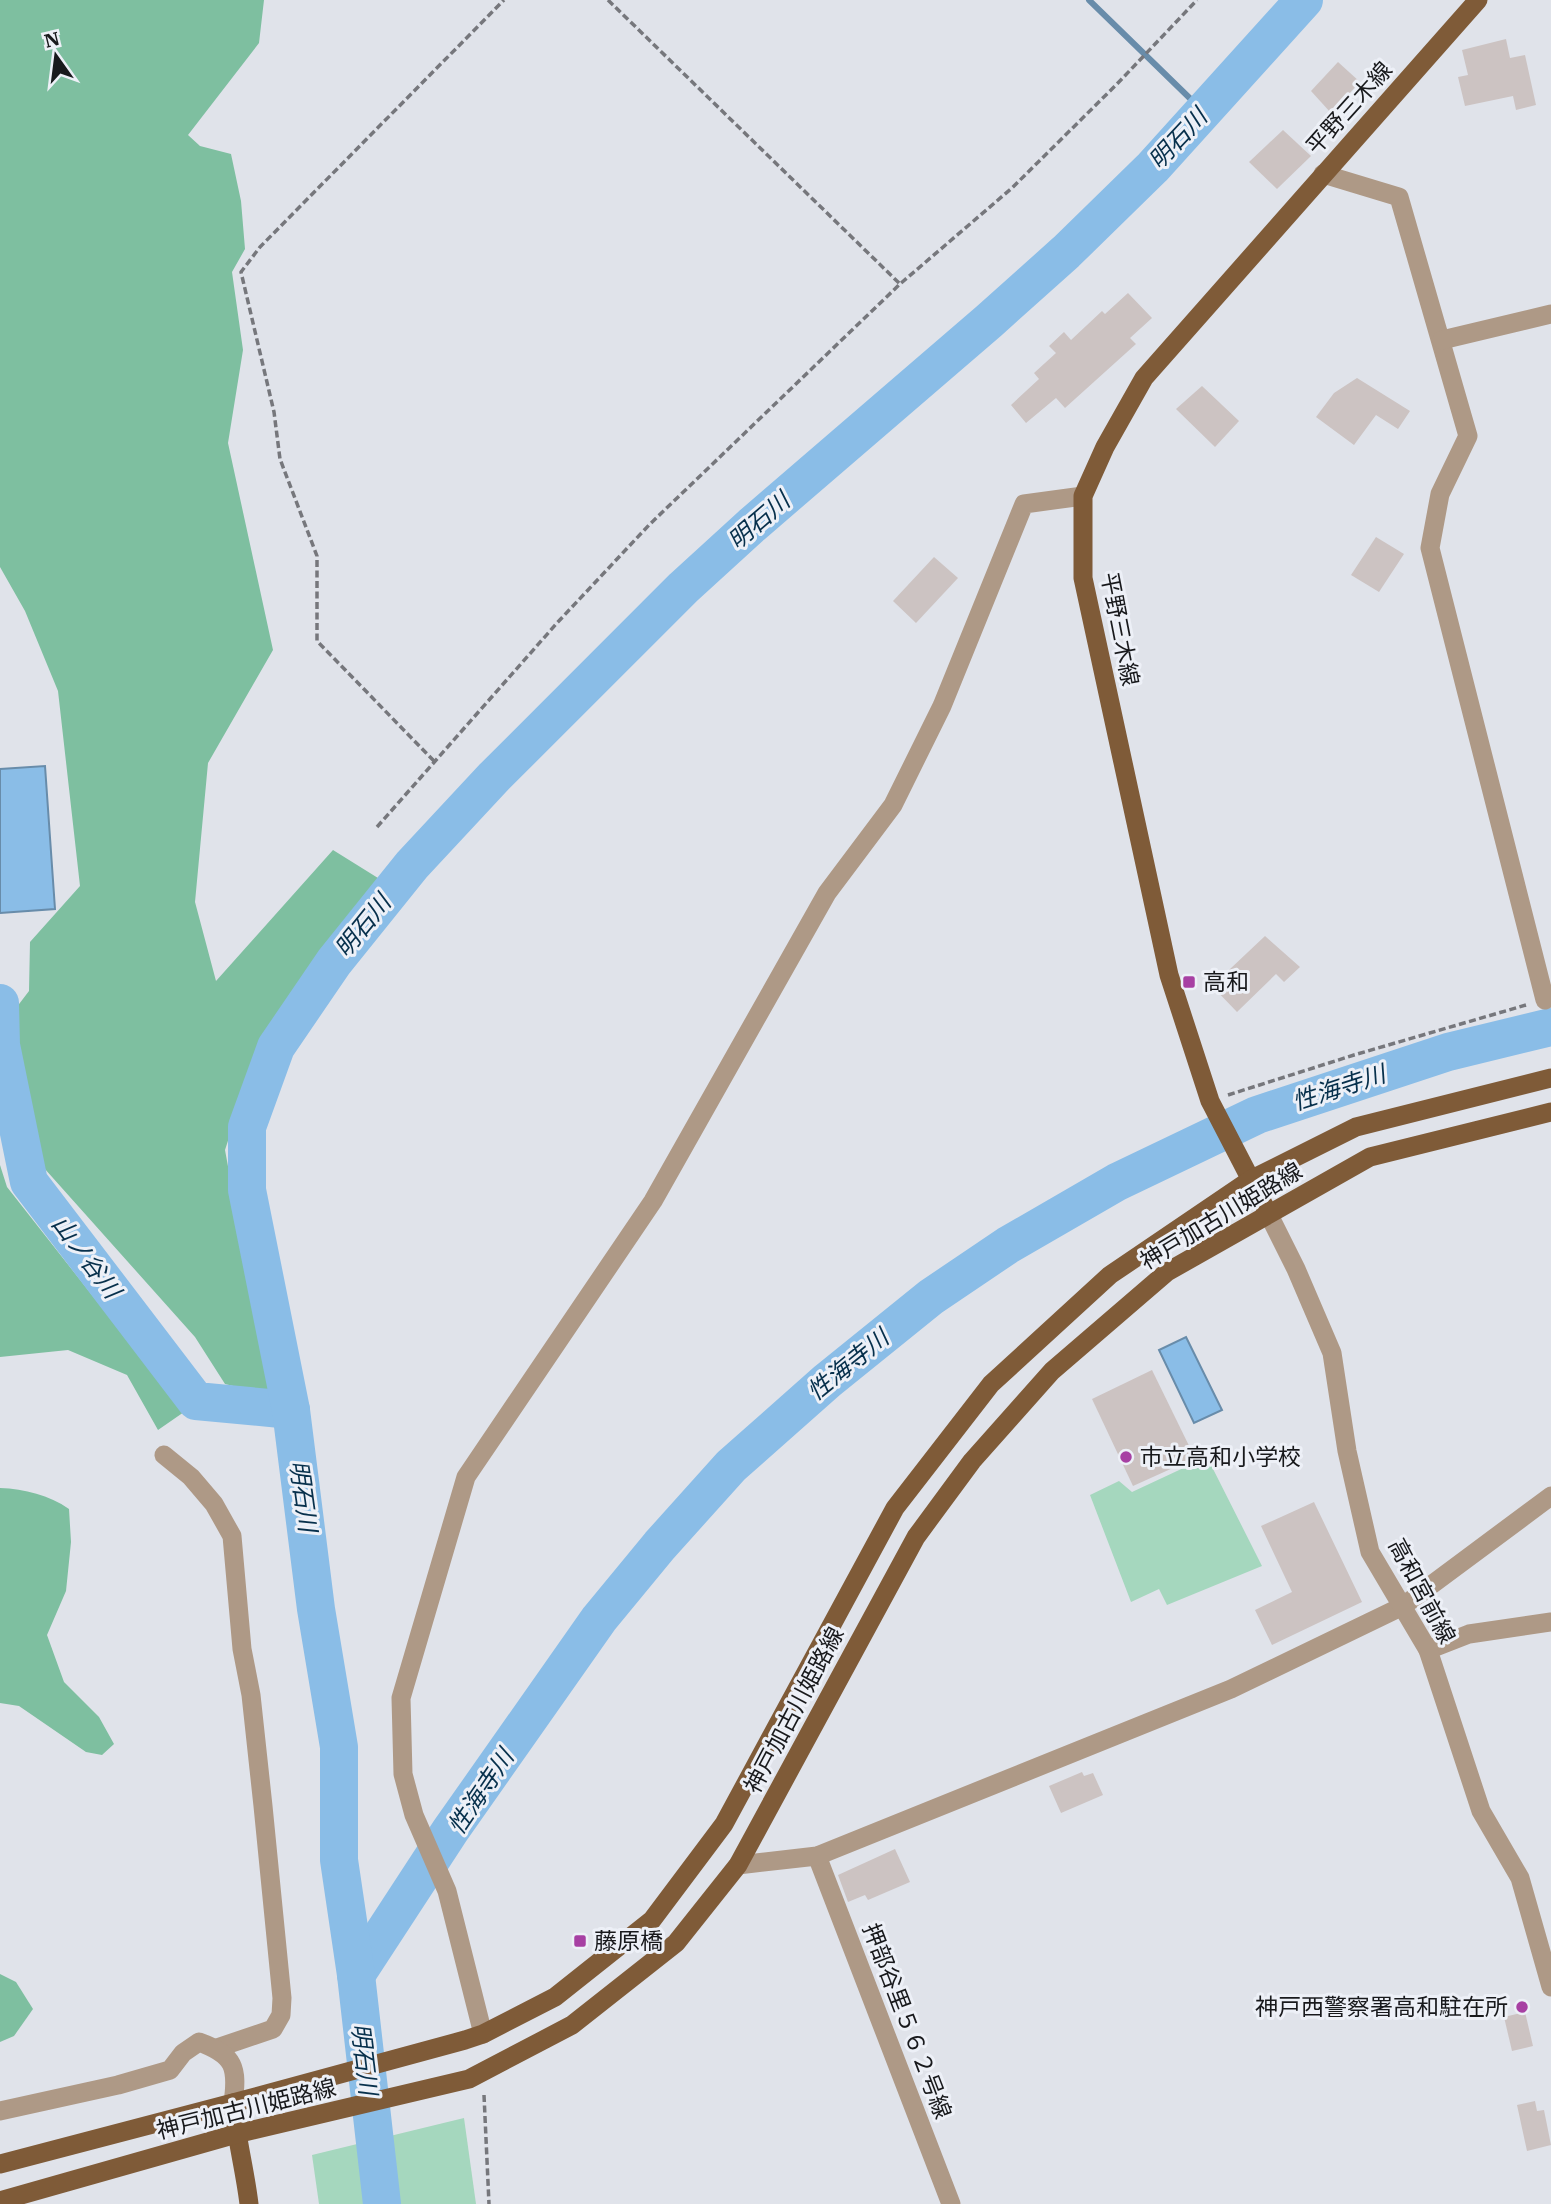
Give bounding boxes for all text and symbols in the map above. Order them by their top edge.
north arrow [21,21,91,91]
text: N [42,26,62,53]
street label: 平野三木線 [1299,55,1398,160]
water label: 明石川 [1141,99,1216,176]
water label: 明石川 [721,483,798,556]
street label: 平野三木線 [1095,570,1147,688]
water label: 明石川 [327,885,399,963]
place label: 高和 [1203,966,1249,996]
marker: 高和 [1181,974,1197,990]
water label: 性海寺川 [1288,1056,1392,1117]
street label: 神戸加古川姫路線 [1134,1155,1307,1275]
water label: 山ノ谷川 [45,1208,130,1307]
water label: 性海寺川 [800,1320,897,1407]
place label: 市立高和小学校 [1140,1441,1301,1471]
marker: 市立高和小学校 [1118,1449,1134,1465]
water label: 明石川 [283,1458,325,1537]
street label: 高和宮前線 [1383,1533,1463,1648]
street label: 神戸加古川姫路線 [737,1621,850,1798]
water label: 性海寺川 [440,1740,522,1840]
street label: 押部谷里５６２号線 [857,1919,959,2123]
place label: 藤原橋 [594,1925,663,1955]
marker: 藤原橋 [572,1933,588,1949]
place label: 神戸西警察署高和駐在所 [1255,1991,1508,2021]
marker: 神戸西警察署高和駐在所 [1514,1999,1530,2015]
water label: 明石川 [345,2021,386,2100]
street label: 神戸加古川姫路線 [153,2071,339,2145]

